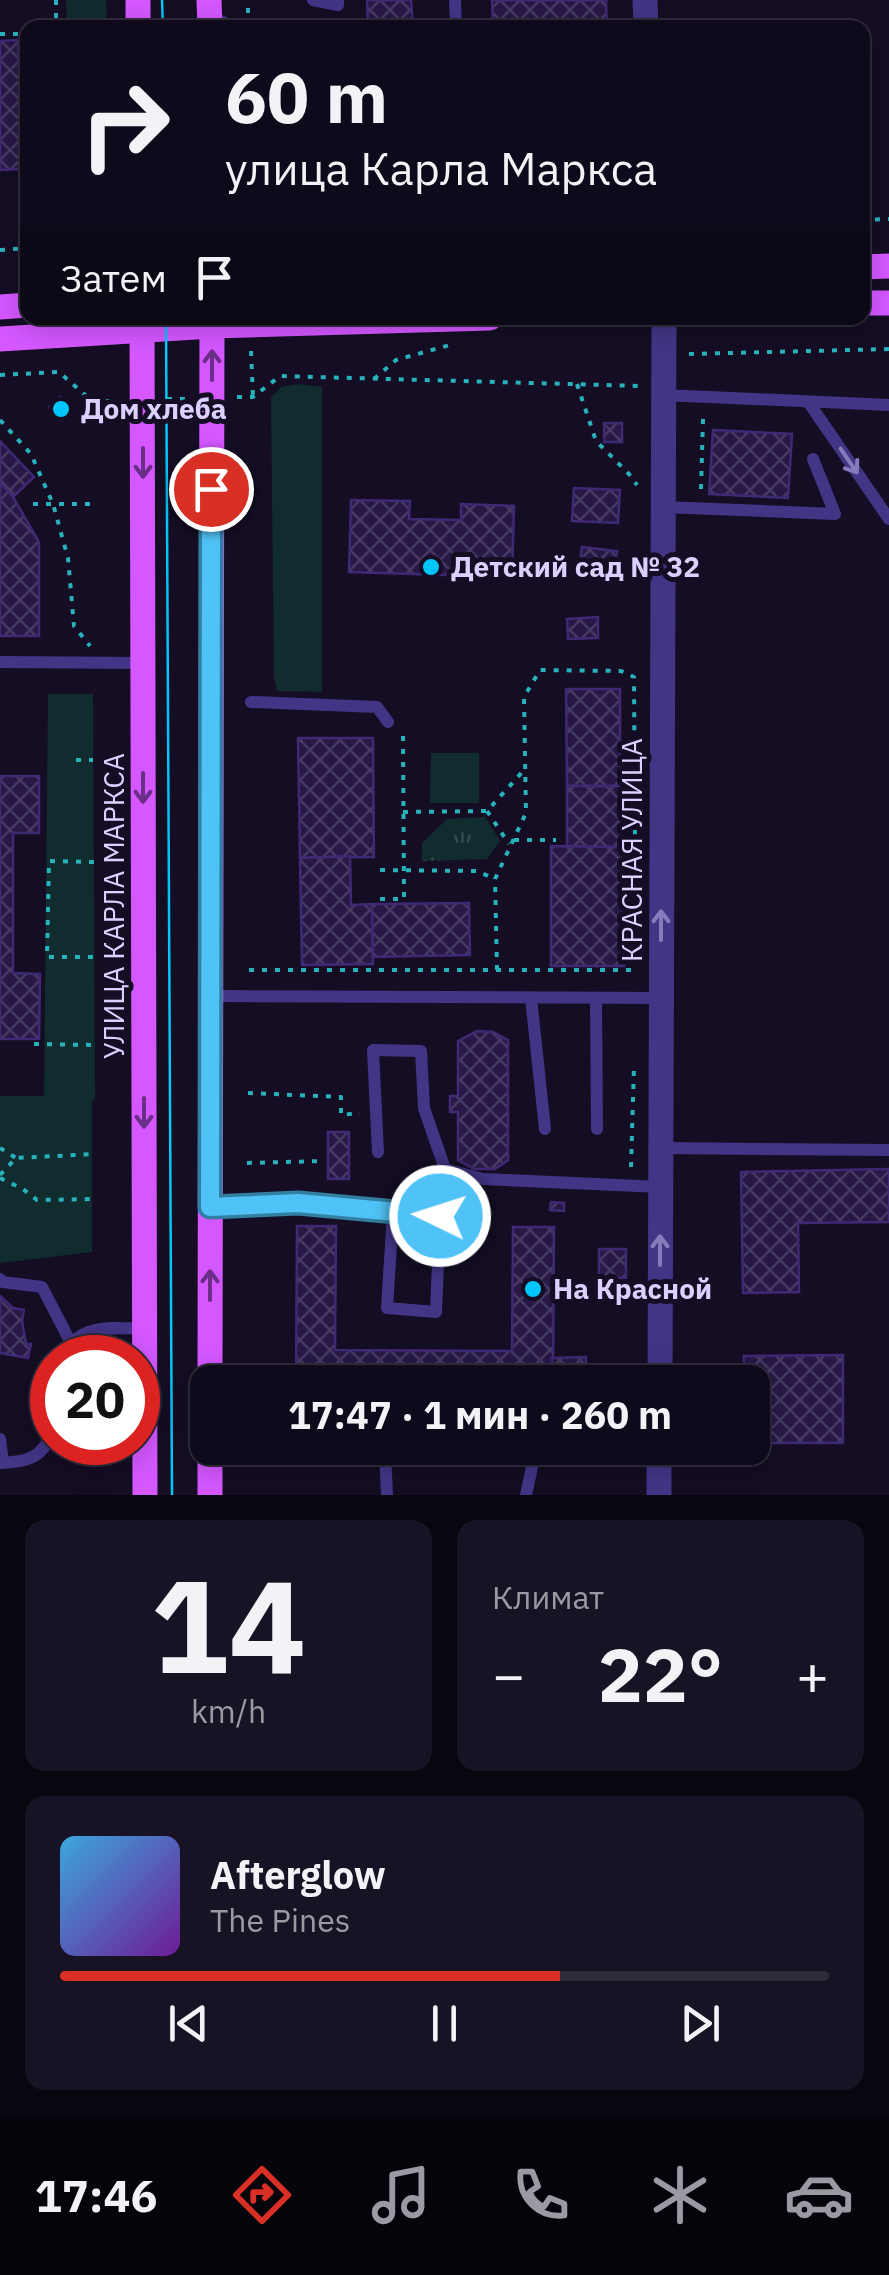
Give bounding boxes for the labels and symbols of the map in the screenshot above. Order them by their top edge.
one-way arrow [202,350,222,382]
place label: Дом хлеба [81,390,227,427]
marker: Дом хлеба [50,398,72,420]
one-way arrow [134,446,152,479]
pin [169,447,254,532]
one-way arrow [838,447,859,475]
place label: Детский сад № 32 [451,548,700,585]
marker: Детский сад № 32 [420,556,442,578]
street label: КРАСНАЯ УЛИЦА [613,738,650,962]
street label: УЛИЦА КАРЛА МАРКСА [95,753,132,1059]
one-way arrow [134,772,152,804]
one-way arrow [652,910,670,942]
one-way arrow [134,1096,154,1129]
position arrow [388,1164,492,1268]
one-way arrow [650,1235,670,1268]
one-way arrow [200,1270,220,1302]
place label: На Красной [553,1270,712,1307]
marker: На Красной [522,1278,544,1300]
speed limit sign: 20 [30,1335,160,1465]

